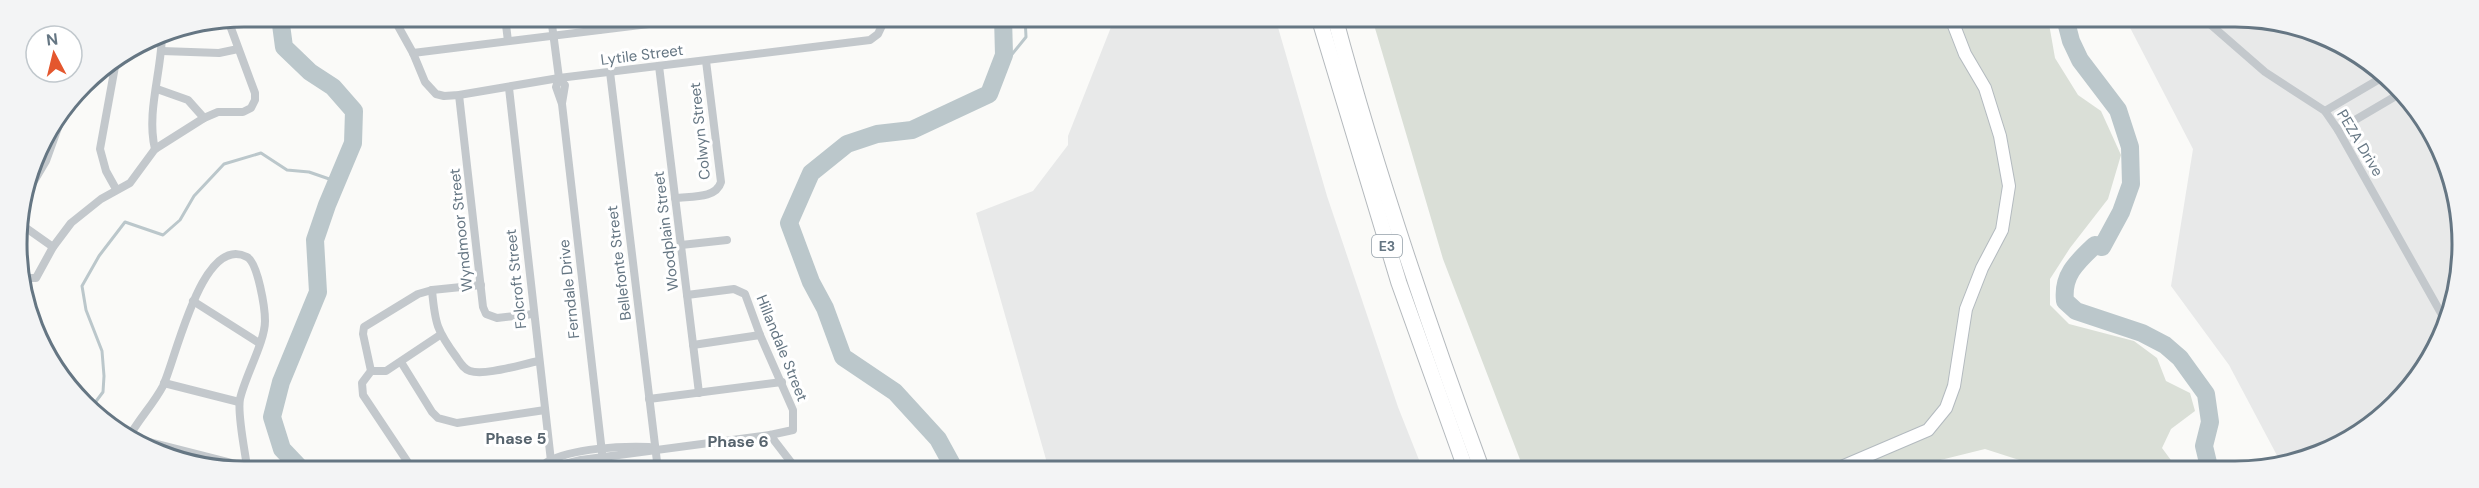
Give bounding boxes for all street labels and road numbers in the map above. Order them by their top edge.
street label: Lytile Street [599,40,685,70]
street label: Colwyn Street [685,81,715,181]
street label: PEZA Drive [2332,106,2388,180]
street label: Wyndmoor Street [445,167,477,293]
street label: Woodplain Street [649,170,683,292]
street label: Bellefonte Street [602,204,636,322]
street label: Folcroft Street [501,228,531,330]
road number: E3 [1372,235,1402,257]
street label: Ferndale Drive [554,239,584,339]
street label: Hillandale Street [752,292,813,404]

